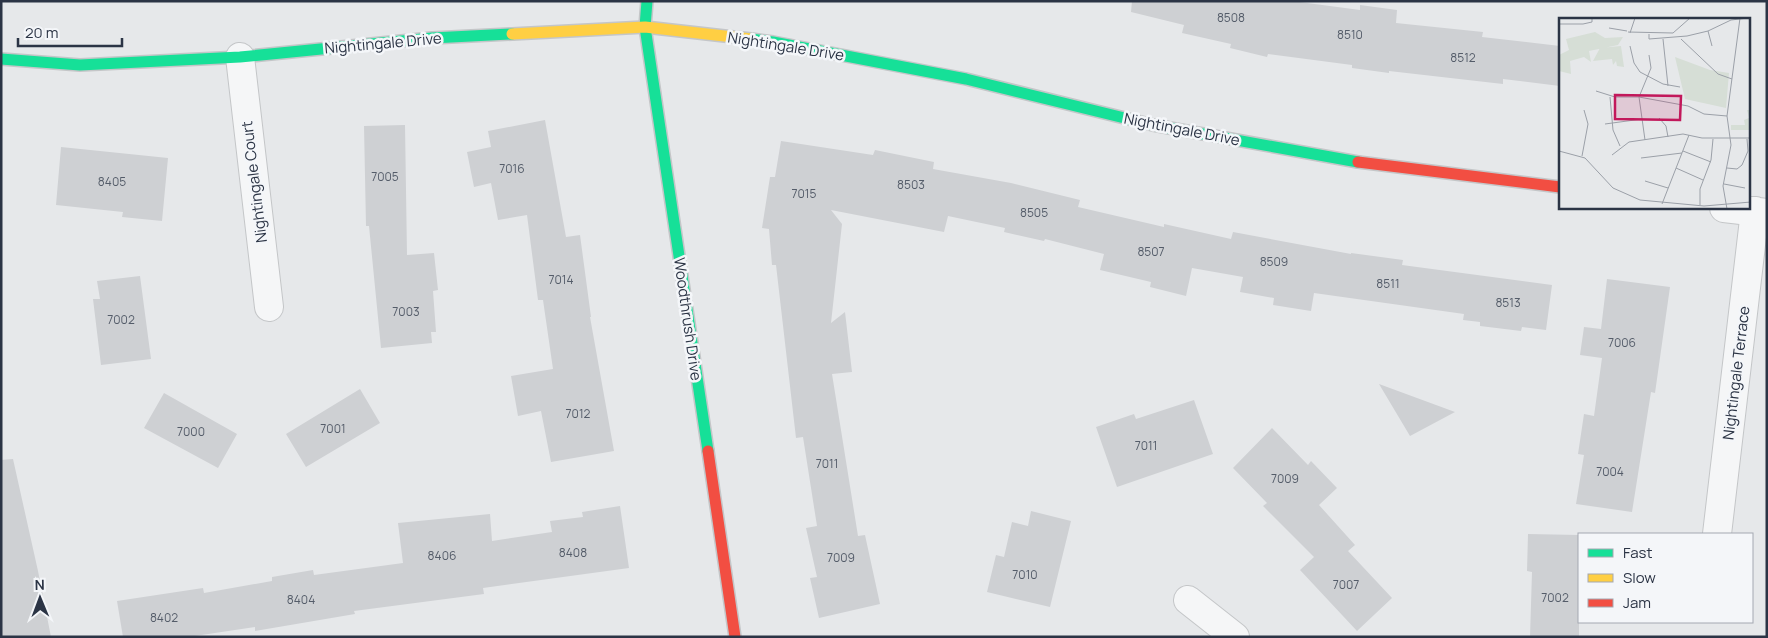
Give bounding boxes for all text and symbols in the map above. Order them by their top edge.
house number: 8508 [1217,9,1245,26]
scale bar [18,15,121,47]
inset map [1559,18,1750,209]
text: 20 m [25,22,58,43]
street label: Nightingale Drive [726,26,846,66]
house number: 8510 [1337,26,1363,43]
street label: Nightingale Drive [324,27,443,59]
house number: 8512 [1450,49,1476,66]
street label: Nightingale Drive [1122,107,1242,151]
street label: Nightingale Court [236,120,272,244]
house number: 7016 [499,160,525,177]
house number: 7005 [371,168,399,185]
house number: 8405 [98,173,126,190]
house number: 8503 [897,176,925,193]
house number: 7015 [792,185,817,202]
house number: 8505 [1020,204,1048,221]
house number: 8507 [1137,243,1165,260]
house number: 8509 [1260,253,1288,270]
street label: Woodthrush Drive [669,256,707,382]
house number: 7014 [548,271,574,288]
house number: 8511 [1376,275,1400,292]
house number: 8513 [1495,294,1521,311]
house number: 7003 [392,303,420,320]
street label: Nightingale Terrace [1717,305,1755,441]
house number: 7002 [107,311,135,328]
house number: 7006 [1608,334,1636,351]
house number: 7012 [566,405,591,422]
house number: 7001 [320,420,346,437]
house number: 7000 [177,423,205,440]
house number: 7011 [1135,437,1157,454]
house number: 7011 [816,455,838,472]
house number: 7004 [1596,463,1624,480]
house number: 7009 [1271,470,1299,487]
legend [1578,533,1753,623]
text: Fast [1623,542,1652,563]
house number: 8408 [559,544,587,561]
house number: 8406 [428,547,456,564]
house number: 7009 [827,549,855,566]
house number: 7010 [1012,566,1038,583]
text: Slow [1623,567,1656,588]
north arrow [15,573,65,623]
text: N [35,575,45,594]
house number: 7007 [1333,576,1359,593]
house number: 7002 [1541,589,1569,606]
house number: 8404 [287,591,315,608]
text: Jam [1623,592,1651,613]
house number: 8402 [150,609,178,626]

